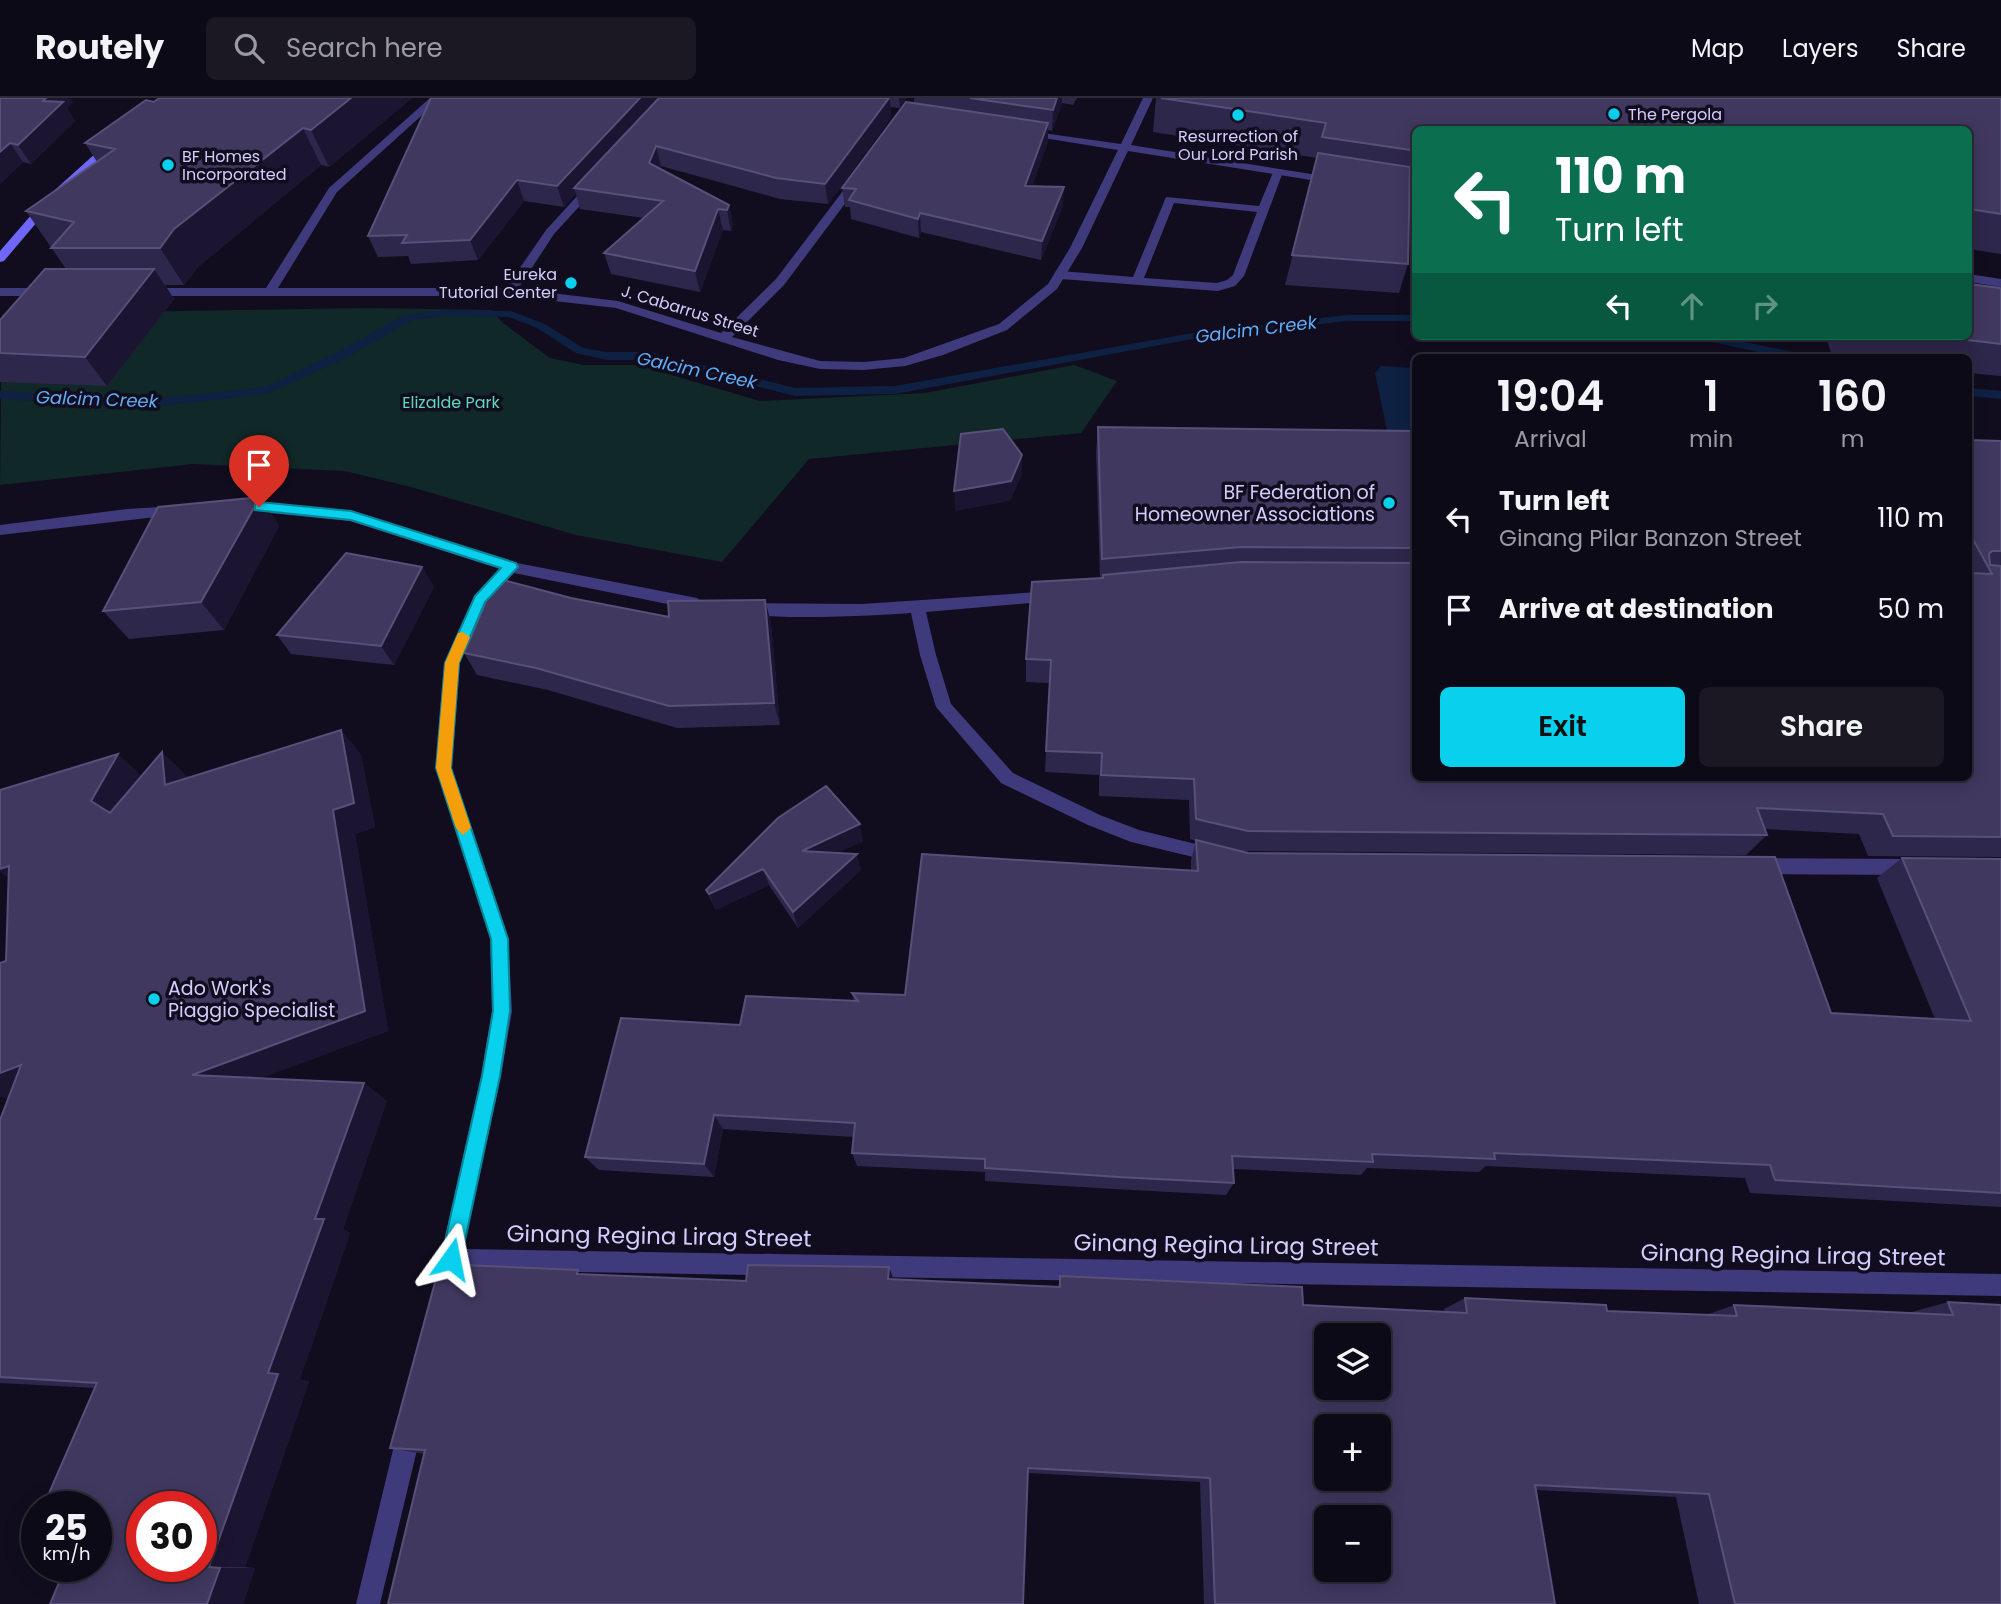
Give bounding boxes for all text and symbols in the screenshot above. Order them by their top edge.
search box [206,17,696,80]
text: Routely [35,24,164,71]
icon: search [230,29,268,67]
text: Search here [286,30,443,66]
text: Map [1691,32,1744,65]
text: Layers [1782,32,1858,65]
text: Share [1896,32,1966,65]
place label: The Pergola [1628,103,1722,126]
marker: The Pergola [1606,106,1622,122]
marker: Resurrection of Our Lord Parish [1230,107,1246,123]
place label: Resurrection of Our Lord Parish [1178,125,1298,166]
text: 110 m [1555,142,1686,210]
place label: BF Homes Incorporated [182,145,287,186]
icon: left [1440,154,1531,245]
marker: BF Homes Incorporated [160,157,176,173]
text: Turn left [1555,207,1684,252]
place label: Eureka Tutorial Center [439,263,557,304]
marker: Eureka Tutorial Center [563,275,579,291]
street label: J. Cabarrus Street [618,279,762,343]
icon: left [1600,287,1638,325]
icon: ahead [1673,287,1711,325]
icon: right [1746,287,1784,325]
water label: Galcim Creek [1194,309,1319,349]
water label: Galcim Creek [635,345,760,395]
text: 19:04 [1497,367,1604,426]
text: 1 [1703,367,1719,426]
text: 160 [1818,367,1887,426]
water label: Galcim Creek [36,384,159,414]
park label: Elizalde Park [402,391,500,414]
text: Arrival [1514,423,1587,455]
text: min [1689,423,1733,455]
text: m [1841,423,1864,455]
pin [229,435,289,507]
icon: arrive [240,446,278,484]
place label: BF Federation of Homeowner Associations [1135,479,1375,528]
text: Turn left [1499,483,1610,519]
marker: BF Federation of Homeowner Associations [1381,495,1397,511]
icon: left [1440,500,1478,538]
text: 110 m [1877,500,1944,536]
text: Ginang Pilar Banzon Street [1499,522,1802,554]
icon: arrive [1440,591,1478,629]
text: Arrive at destination [1499,591,1774,627]
text: 50 m [1878,591,1944,627]
button: Exit [1440,687,1685,767]
button: Share [1699,687,1944,767]
place label: Ado Work's Piaggio Specialist [168,975,335,1024]
marker: Ado Work's Piaggio Specialist [146,991,162,1007]
street label: Ginang Regina Lirag Street [506,1217,812,1255]
position arrow [414,1222,488,1296]
street label: Ginang Regina Lirag Street [1073,1226,1379,1264]
street label: Ginang Regina Lirag Street [1640,1236,1946,1274]
map controls [1314,1323,1391,1582]
button: layers [1314,1323,1391,1400]
button: + [1314,1414,1391,1491]
speed limit sign: 30 [126,1491,217,1582]
text: 25 [45,1503,88,1552]
button: − [1314,1505,1391,1582]
text: km/h [43,1541,90,1566]

